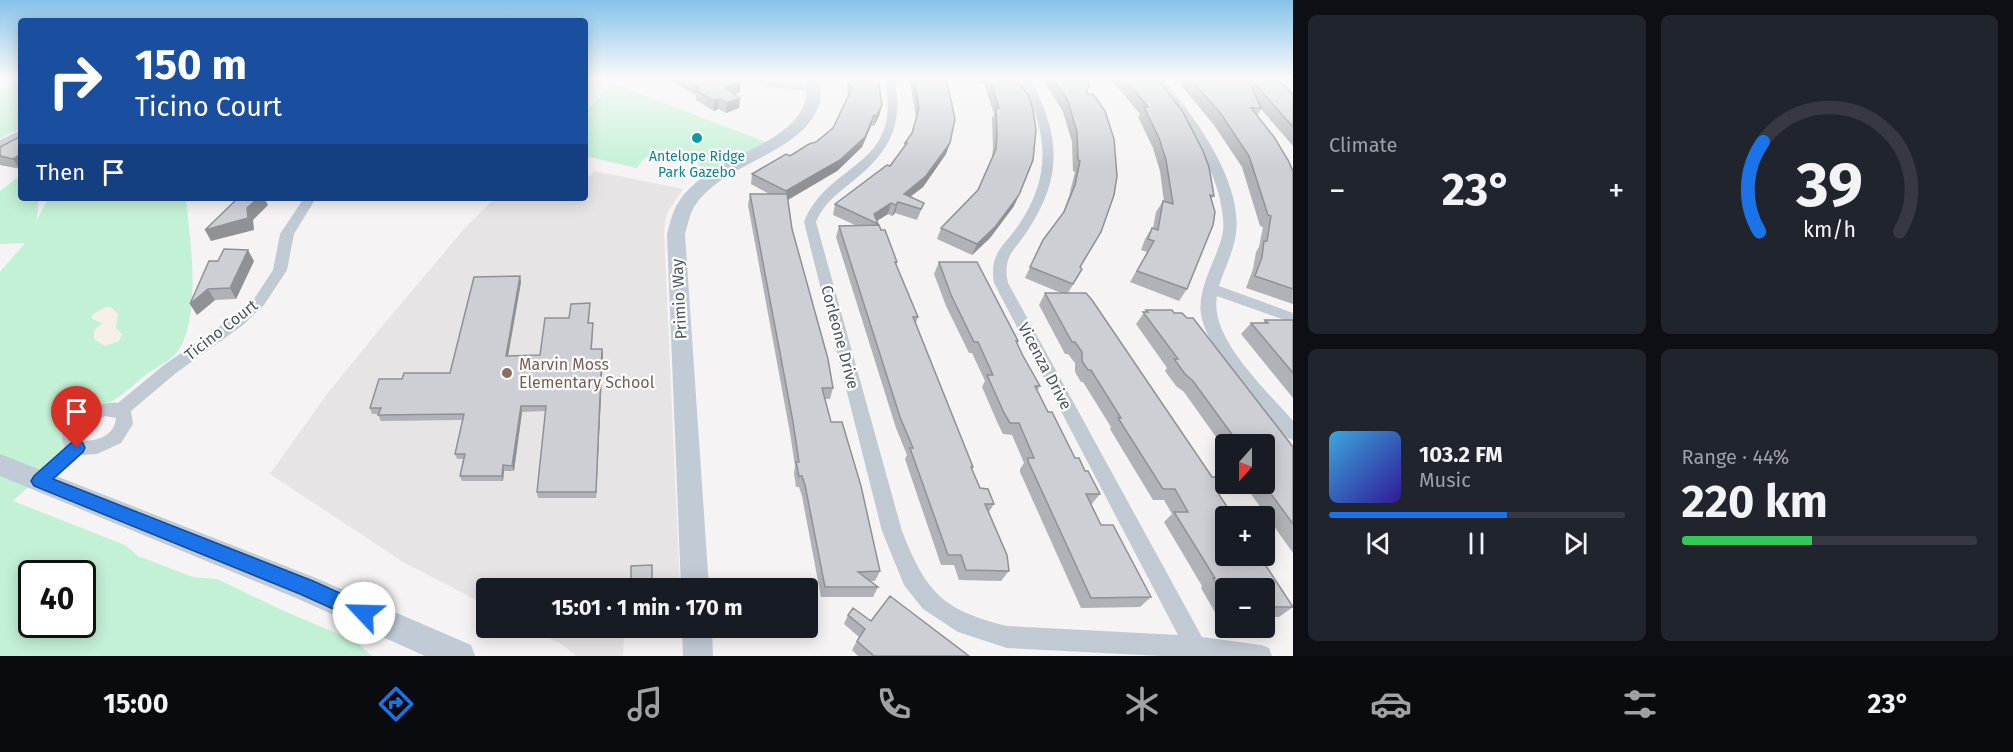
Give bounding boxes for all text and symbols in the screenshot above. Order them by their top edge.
text: 150 m [135,40,247,90]
icon: right [36,42,114,120]
text: Ticino Court [135,91,282,123]
marker: Antelope Ridge Park Gazebo [690,131,704,145]
text: Climate [1329,133,1397,157]
place label: Antelope Ridge Park Gazebo [649,148,745,181]
text: 39 [1795,148,1863,223]
icon: arrive [97,156,130,189]
text: Then [36,159,85,186]
text: 23° [1442,163,1512,217]
text: − [1329,171,1346,211]
text: + [1608,171,1624,211]
text: km/h [1803,217,1856,243]
street label: Primio Way [667,258,691,340]
street label: Corleone Drive [817,283,863,391]
street label: Ticino Court [181,296,261,364]
street label: Vicenza Drive [1014,319,1076,413]
place label: Marvin Moss Elementary School [519,355,655,392]
marker: Marvin Moss Elementary School [500,366,514,380]
pin [51,386,102,448]
icon: arrive [60,395,93,428]
north arrow [1215,434,1275,494]
map controls [1215,434,1275,638]
text: 103.2 FM [1419,441,1503,468]
text: Range · 44% [1682,445,1789,469]
text: Music [1419,468,1471,492]
text: 220 km [1682,475,1828,529]
button: + [1215,506,1275,566]
icon: previous [1362,527,1395,560]
icon: pause [1460,527,1493,560]
icon: next [1559,527,1592,560]
speed limit sign: 40 [18,560,96,638]
button: − [1215,578,1275,638]
position arrow [332,581,396,645]
text: 15:01 · 1 min · 170 m [551,594,743,621]
icon: directions [375,683,417,725]
icon: music [624,683,666,725]
icon: phone [873,683,915,725]
icon: climate [1121,683,1163,725]
icon: car [1370,683,1412,725]
icon: filters [1619,683,1661,725]
text: 15:00 [103,688,168,720]
text: 23° [1868,688,1910,720]

